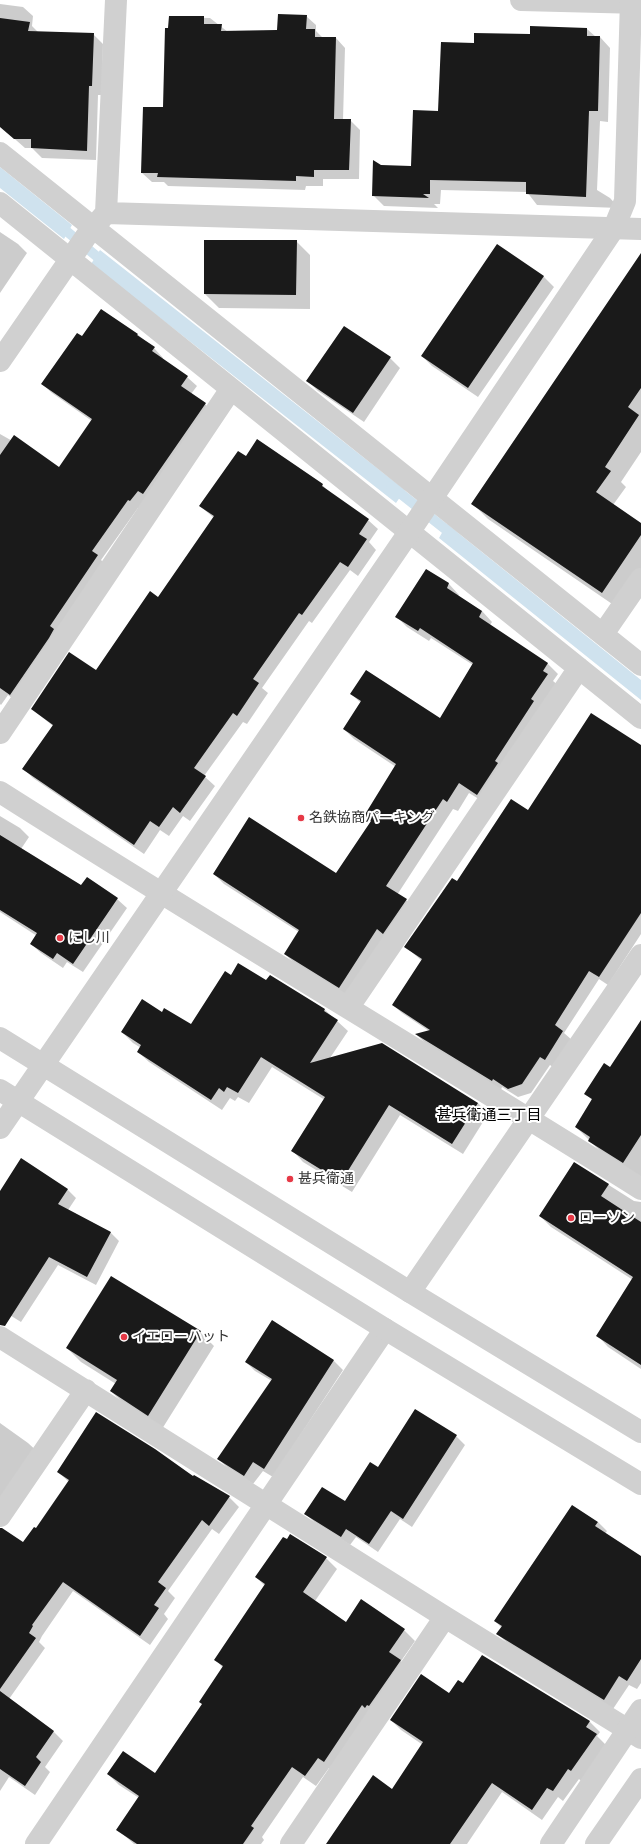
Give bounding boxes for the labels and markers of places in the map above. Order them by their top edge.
place label: 名鉄協商パーキング [309,810,435,826]
marker: 名鉄協商パーキング [296,813,306,823]
place label: にし川 [68,930,110,946]
marker: にし川 [55,933,65,943]
place label: 甚兵衛通 [298,1171,354,1187]
marker: 甚兵衛通 [285,1174,295,1184]
place label: ローソン [579,1210,635,1226]
marker: ローソン [566,1213,576,1223]
place label: イエローハット [132,1329,230,1345]
marker: イエローハット [119,1332,129,1342]

